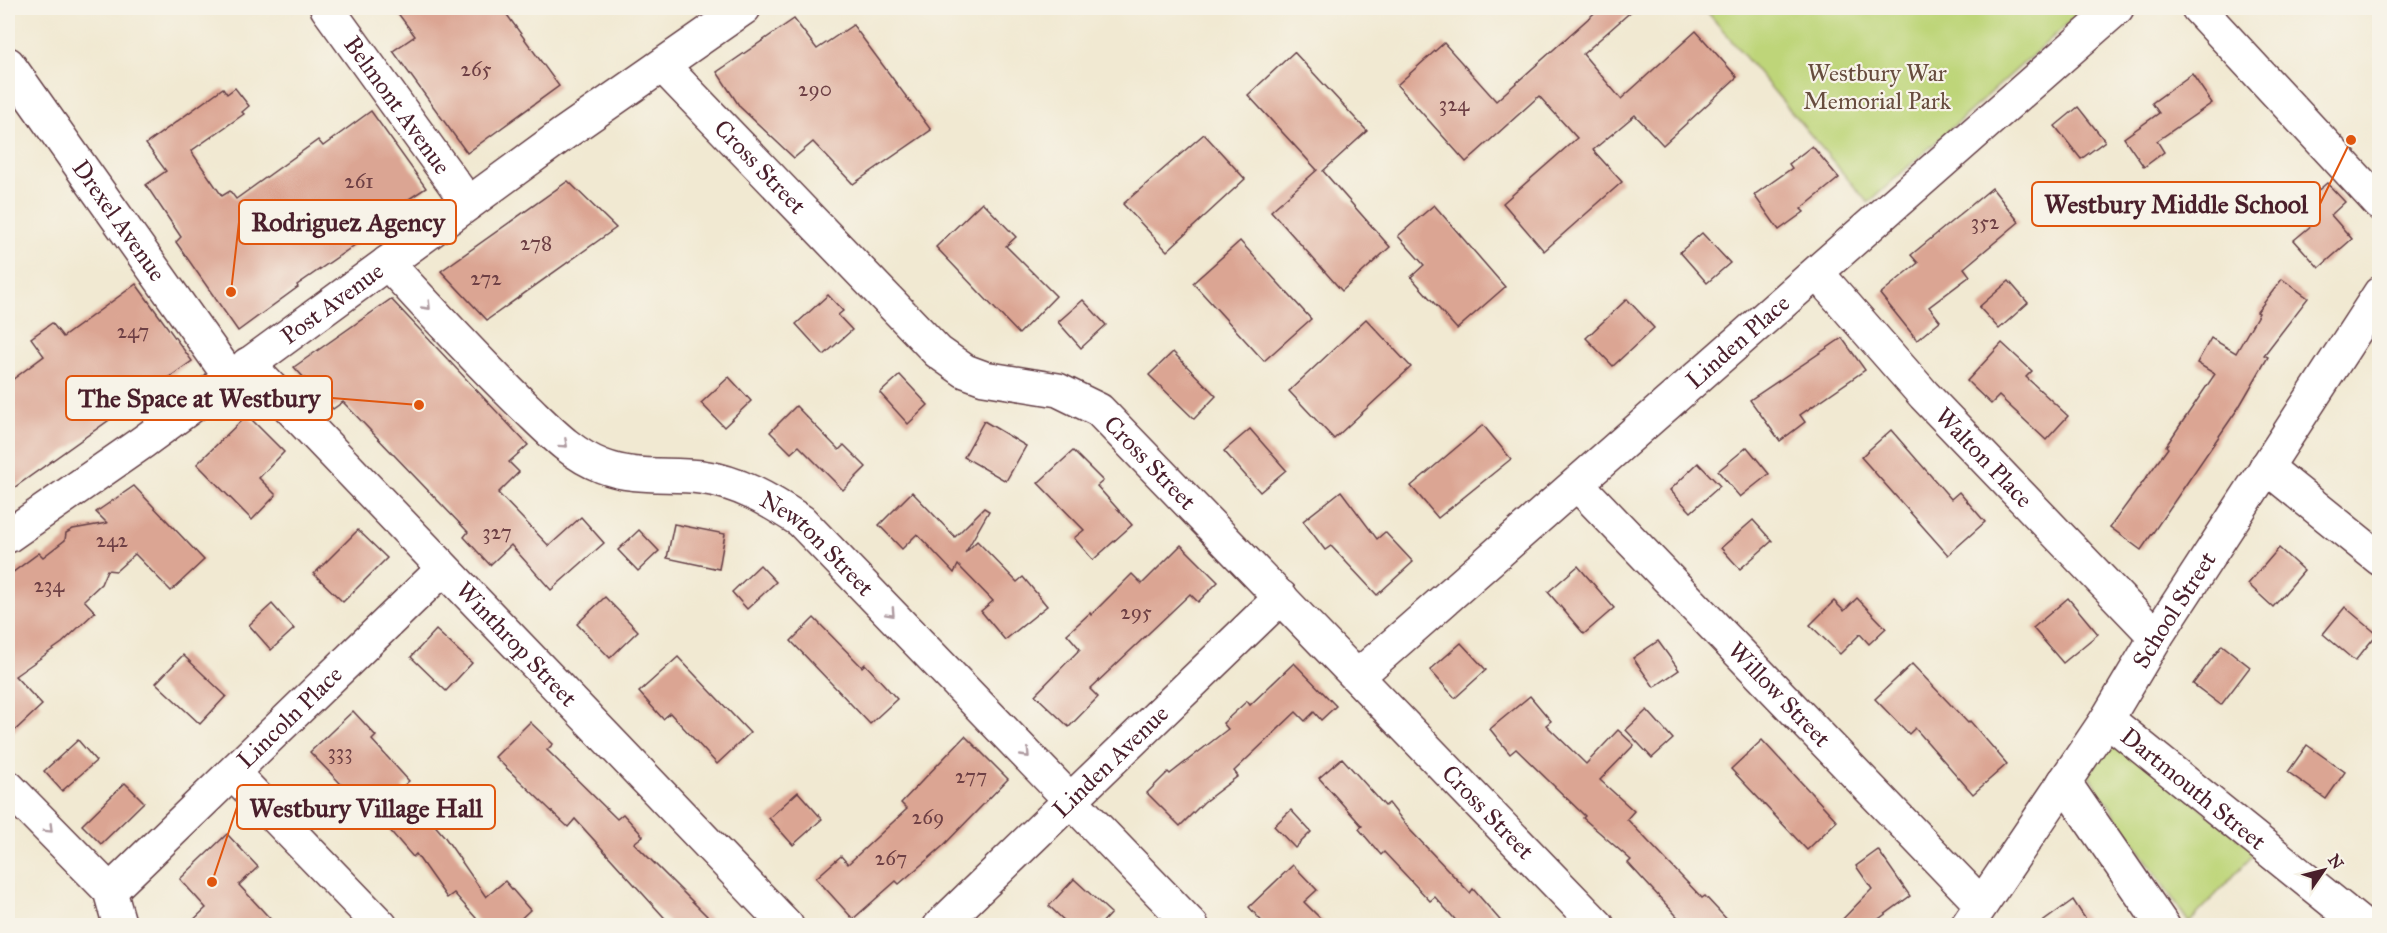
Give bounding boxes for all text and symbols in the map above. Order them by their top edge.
street label: Belmont Avenue [337,30,457,180]
house number: 265 [461,56,492,82]
park label: Westbury War Memorial Park [1803,58,1952,116]
house number: 290 [798,76,832,102]
house number: 324 [1439,91,1471,117]
street label: Cross Street [708,113,813,221]
street label: Drexel Avenue [66,154,172,287]
house number: 261 [344,168,374,194]
callout: Westbury Middle School [2032,182,2320,226]
text: Westbury Middle School [2044,188,2309,220]
callout: Rodriguez Agency [239,200,456,244]
text: Rodriguez Agency [251,206,447,239]
house number: 352 [1971,209,2000,235]
house number: 278 [520,230,552,256]
street label: Post Avenue [275,256,389,351]
house number: 272 [470,265,502,291]
street label: Linden Place [1680,288,1796,395]
one-way arrow [420,299,431,310]
house number: 247 [117,318,149,344]
callout: The Space at Westbury [66,376,332,420]
text: The Space at Westbury [77,382,322,414]
street label: Walton Place [1929,401,2039,514]
street label: Cross Street [1098,409,1203,517]
one-way arrow [558,437,568,448]
street label: Newton Street [755,484,881,603]
house number: 327 [482,519,512,545]
house number: 242 [96,527,129,553]
street label: School Street [2126,545,2223,674]
house number: 234 [34,572,66,598]
street label: Winthrop Street [450,575,584,713]
house number: 295 [1120,599,1152,625]
one-way arrow [884,607,895,617]
street label: Willow Street [1722,635,1837,754]
street label: Lincoln Place [231,660,349,775]
street label: Linden Avenue [1046,699,1175,824]
street label: Dartmouth Street [2115,721,2272,857]
house number: 333 [327,739,353,765]
one-way arrow [1019,747,1030,757]
street label: Cross Street [1435,759,1541,866]
house number: 277 [955,763,987,789]
callout: Westbury Village Hall [237,785,495,829]
text: Westbury Village Hall [249,792,484,825]
house number: 269 [912,804,944,830]
one-way arrow [41,821,52,832]
north arrow [2294,840,2354,900]
house number: 267 [875,845,907,871]
text: N [2324,851,2348,873]

